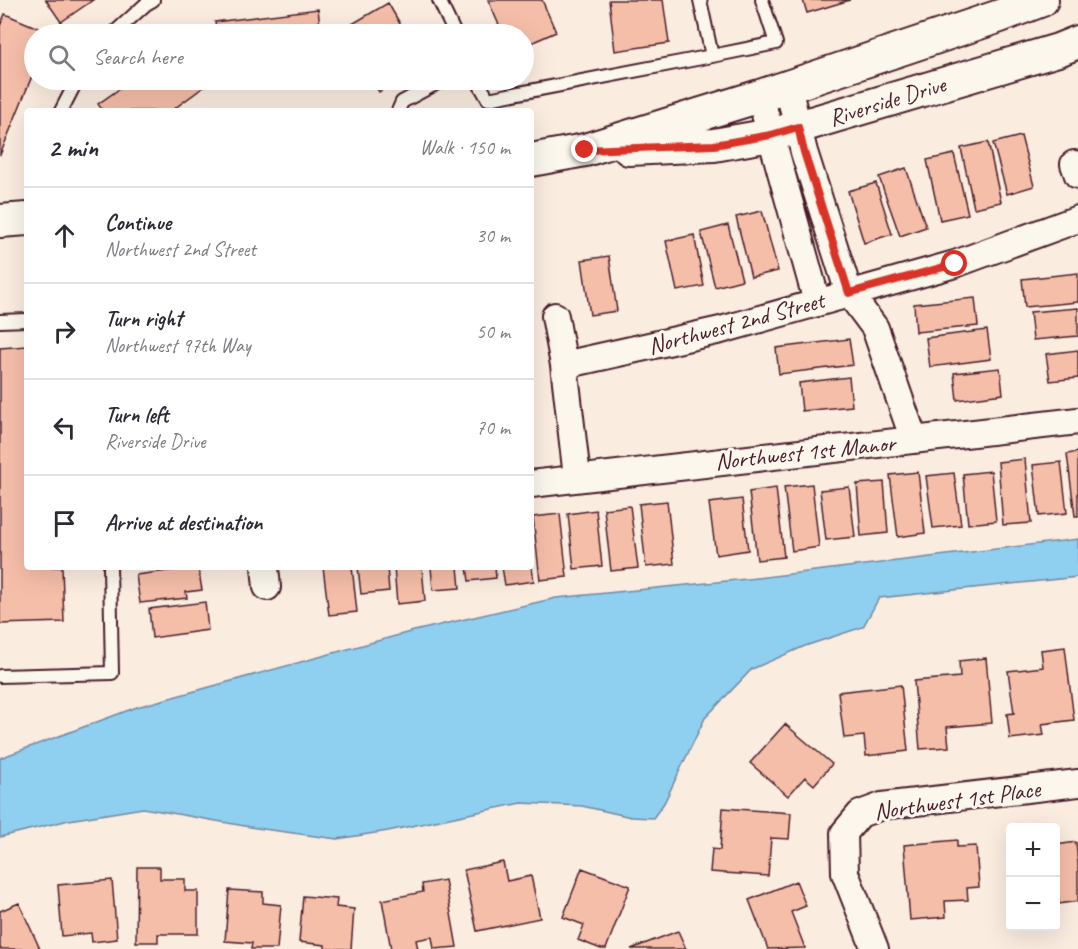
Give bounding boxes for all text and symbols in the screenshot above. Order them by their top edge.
search box [24,24,534,90]
icon: search [45,41,78,74]
text: Search here [93,43,183,71]
street label: Riverside Drive [825,68,951,133]
text: 2 min [48,131,98,164]
text: Walk · 150 m [420,135,510,160]
route end [571,136,597,162]
text: Continue [105,209,171,237]
icon: ahead [48,219,81,252]
text: 30 m [476,223,510,248]
text: Northwest 2nd Street [105,237,256,262]
route start [941,250,967,276]
street label: Northwest 2nd Street [645,285,829,361]
text: Turn right [105,305,182,333]
icon: right [48,315,81,348]
text: 50 m [476,319,510,344]
text: Northwest 97th Way [105,333,251,358]
text: Turn left [105,401,169,429]
icon: left [48,411,81,444]
text: 70 m [476,415,510,440]
street label: Northwest 1st Manor [713,427,899,476]
text: Riverside Drive [105,429,205,454]
icon: arrive [48,507,81,540]
text: Arrive at destination [105,509,262,537]
street label: Northwest 1st Place [872,773,1044,826]
map controls [1006,823,1060,931]
button: + [1006,823,1060,877]
button: − [1006,877,1060,931]

